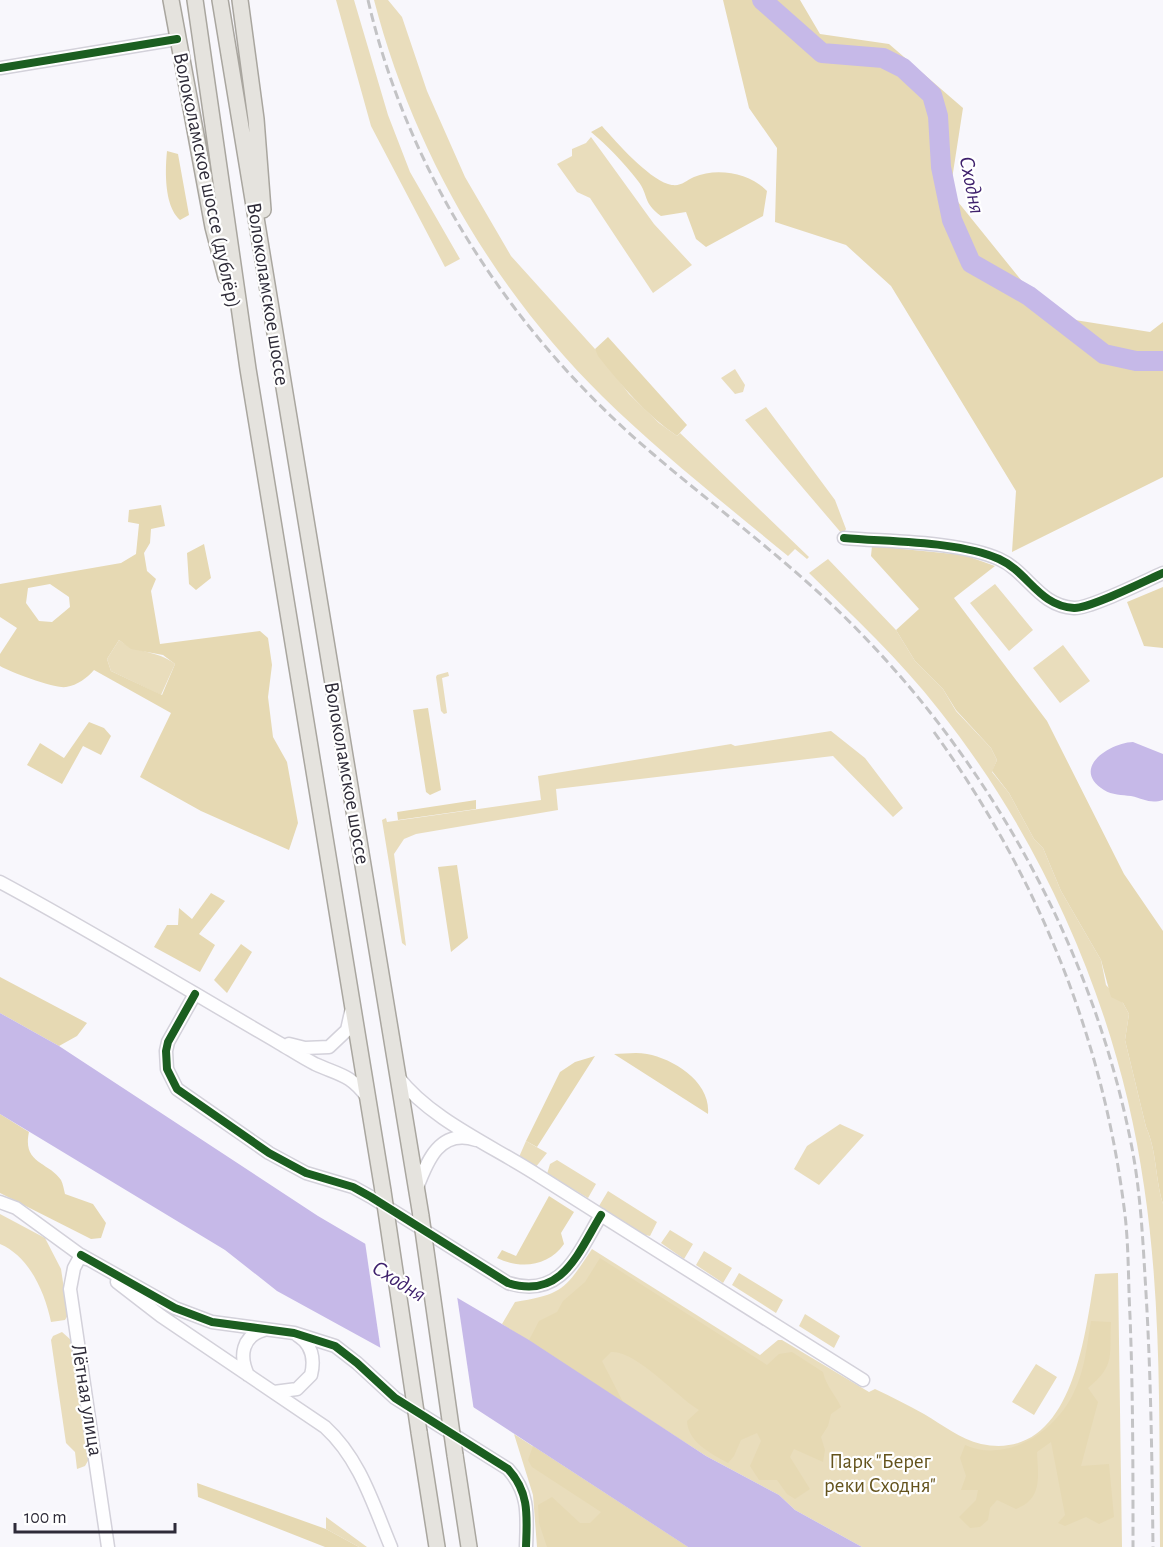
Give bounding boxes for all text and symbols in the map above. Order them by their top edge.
street label: Волоколамское шоссе (дублёр) [170,50,244,310]
water label: Сходня [956,154,988,216]
street label: Волоколамское шоссе [243,201,293,387]
street label: Волоколамское шоссе [321,680,373,866]
water label: Сходня [368,1256,430,1306]
street label: Лётная улица [68,1342,106,1458]
park label: Парк "Берег реки Сходня" [824,1451,936,1496]
scale bar [15,1496,176,1534]
text: 100 m [24,1509,67,1527]

